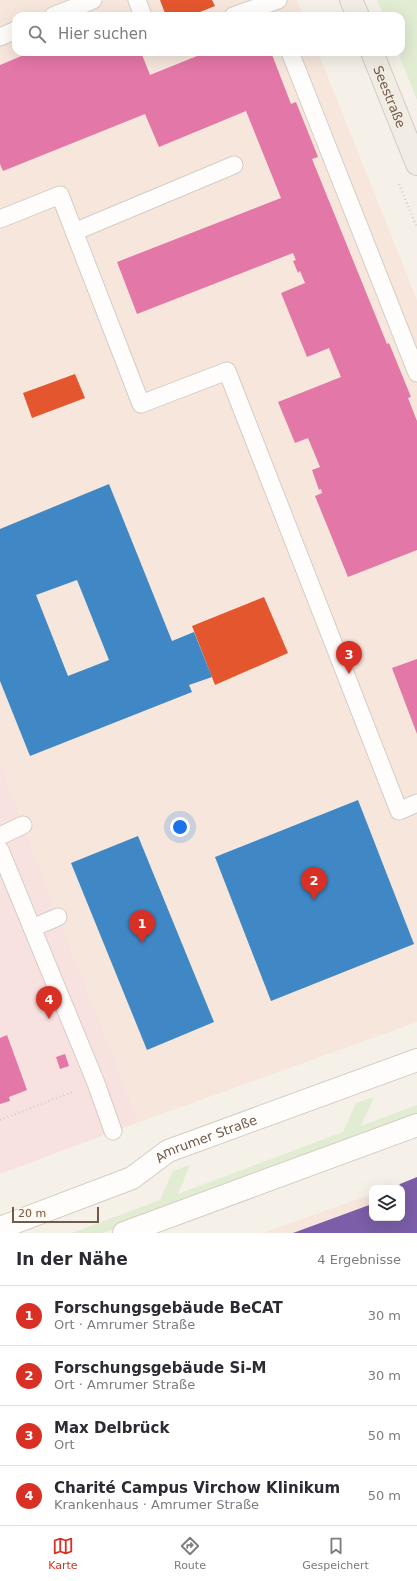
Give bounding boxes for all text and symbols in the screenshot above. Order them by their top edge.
search box [12,12,405,56]
icon: search [26,23,48,45]
text: Hier suchen [58,25,147,43]
street label: Seestraße [371,63,409,130]
pin: 3 [336,641,362,674]
your location [170,817,190,837]
pin: 2 [301,867,327,900]
pin: 1 [129,910,155,943]
pin: 4 [36,986,62,1019]
street label: Amrumer Straße [152,1112,259,1166]
map controls [369,1185,405,1221]
button: layers [369,1185,405,1221]
scale bar [12,1205,99,1224]
text: 20 m [18,1207,46,1220]
text: In der Nähe [16,1249,128,1269]
text: 4 Ergebnisse [317,1252,401,1267]
text: Forschungsgebäude BeCAT [54,1299,283,1317]
text: 1 [24,1308,34,1323]
text: 30 m [368,1308,401,1323]
text: Ort · Amrumer Straße [54,1317,195,1332]
text: Forschungsgebäude Si-M [54,1359,267,1377]
text: 2 [24,1368,34,1383]
text: 30 m [368,1368,401,1383]
text: Ort · Amrumer Straße [54,1377,195,1392]
text: Max Delbrück [54,1419,169,1437]
text: 3 [24,1428,34,1443]
text: 50 m [368,1428,401,1443]
text: Ort [54,1437,75,1452]
text: Charité Campus Virchow Klinikum [54,1479,340,1497]
text: 4 [24,1488,34,1503]
text: 50 m [368,1488,401,1503]
text: Krankenhaus · Amrumer Straße [54,1497,259,1512]
tab: Karte [48,1535,78,1572]
tab: Route [174,1535,206,1572]
tab: Gespeichert [302,1535,369,1572]

